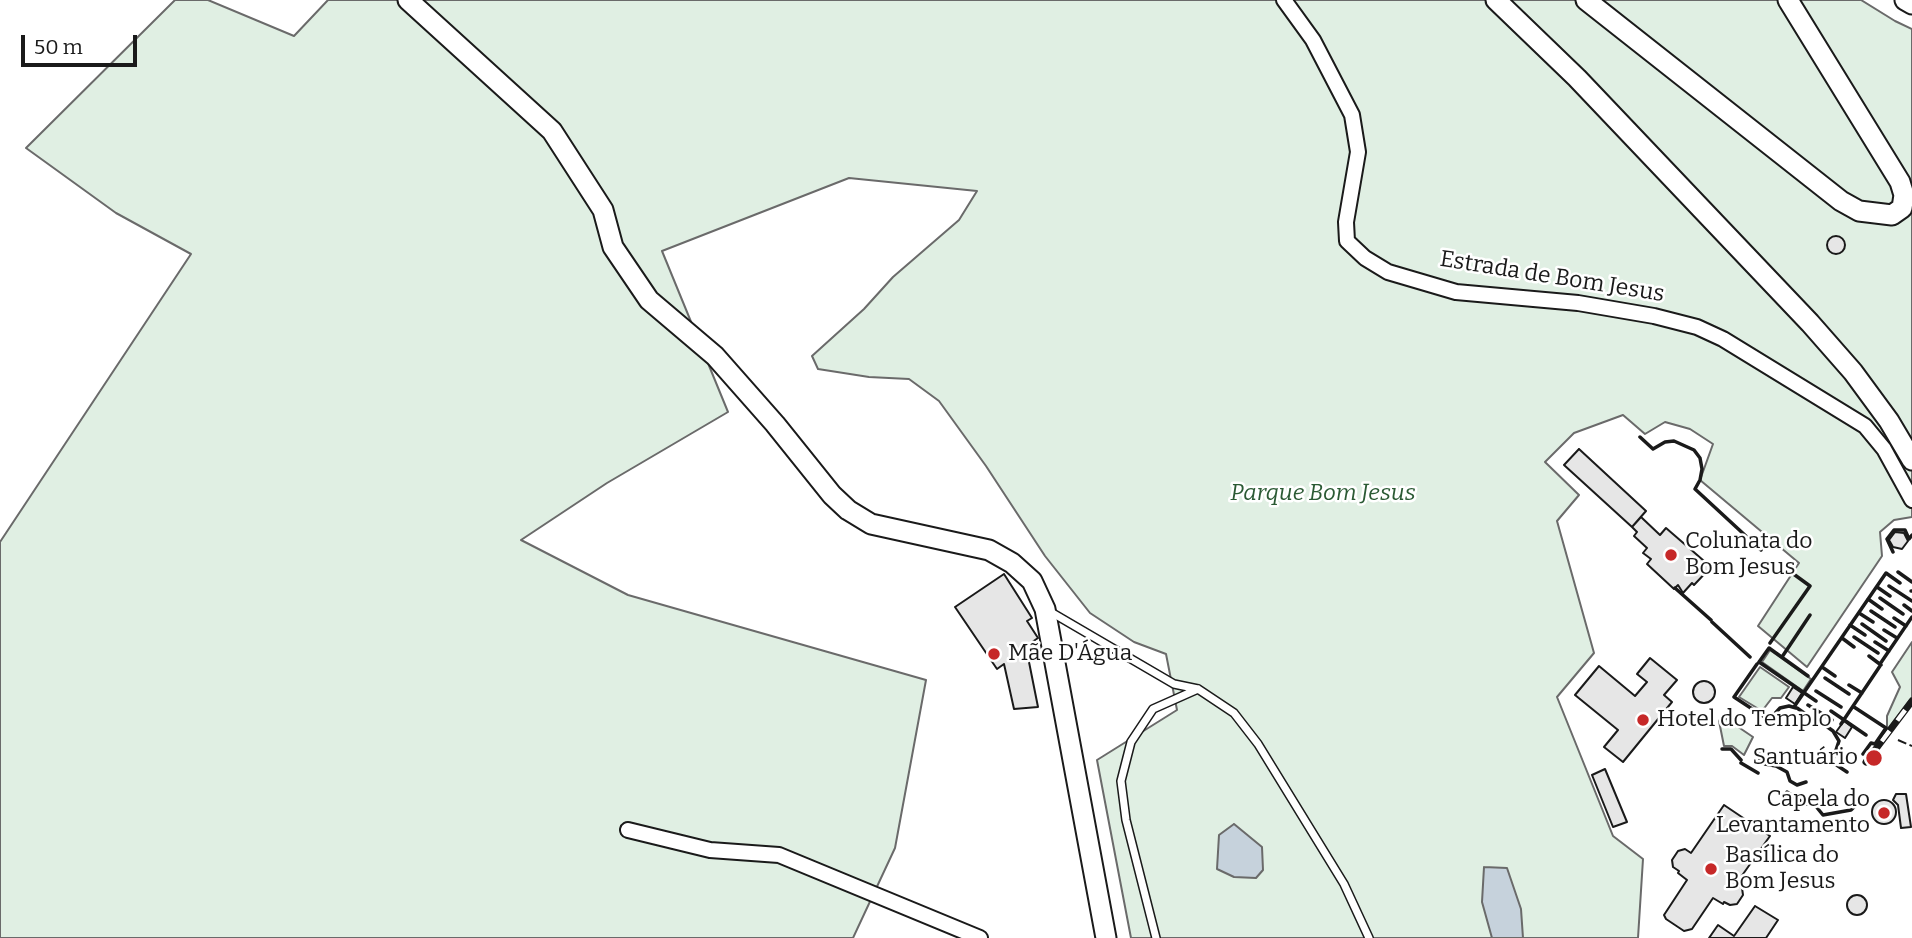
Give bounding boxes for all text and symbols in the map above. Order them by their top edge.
scale bar [24,21,140,65]
text: 50 m [34,34,83,60]
street label: Estrada de Bom Jesus [1438,246,1666,308]
park label: Parque Bom Jesus [1230,480,1416,508]
place label: Colunata do Bom Jesus [1685,528,1813,582]
marker: Colunata do Bom Jesus [1663,547,1679,563]
place label: Mãe D'Água [1008,640,1132,668]
marker: Mãe D'Água [986,646,1002,662]
place label: Hotel do Templo [1657,706,1832,734]
marker: Hotel do Templo [1635,712,1651,728]
place label: Santuário [1752,744,1858,772]
marker: Santuário [1864,748,1884,768]
place label: Capela do Levantamento [1716,786,1870,840]
marker: Capela do Levantamento [1876,805,1892,821]
place label: Basílica do Bom Jesus [1725,842,1839,896]
marker: Basílica do Bom Jesus [1703,861,1719,877]

